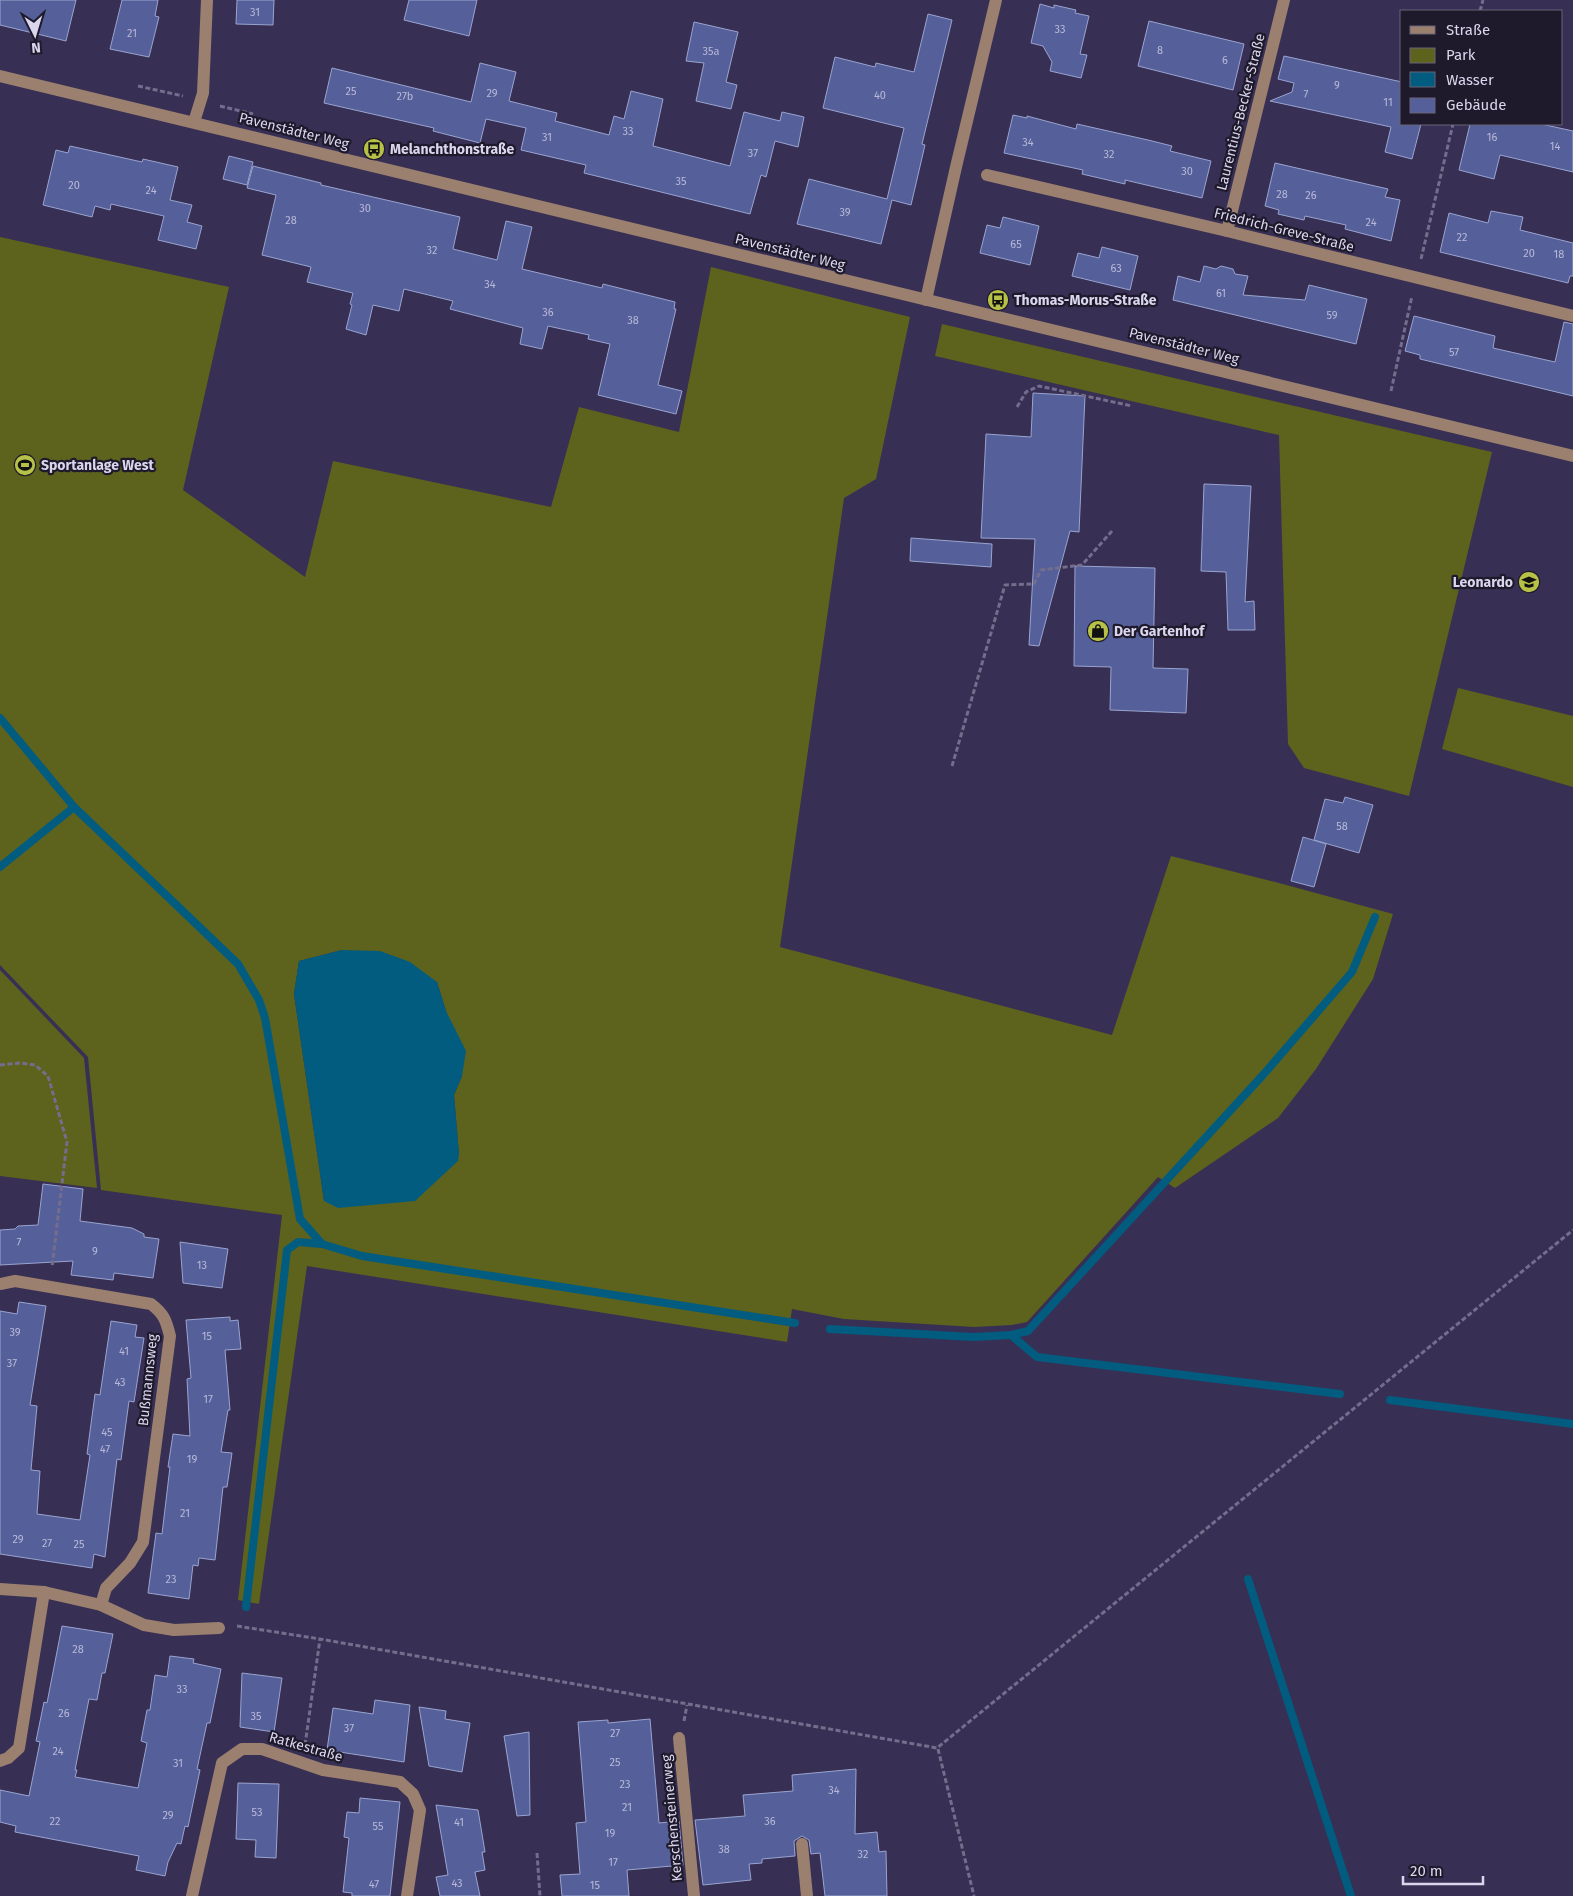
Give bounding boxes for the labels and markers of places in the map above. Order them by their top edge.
bus stop icon: Melanchthonstraße [362,137,386,161]
place label: Melanchthonstraße [390,141,515,158]
bus stop icon: Thomas-Morus-Straße [986,288,1010,312]
place label: Thomas-Morus-Straße [1014,292,1157,309]
sports icon: Sportanlage West [13,453,37,477]
place label: Sportanlage West [41,457,154,474]
school or university icon: Leonardo [1517,570,1541,594]
place label: Leonardo [1453,574,1513,591]
shop icon: Der Gartenhof [1086,619,1110,643]
place label: Der Gartenhof [1114,623,1206,640]

